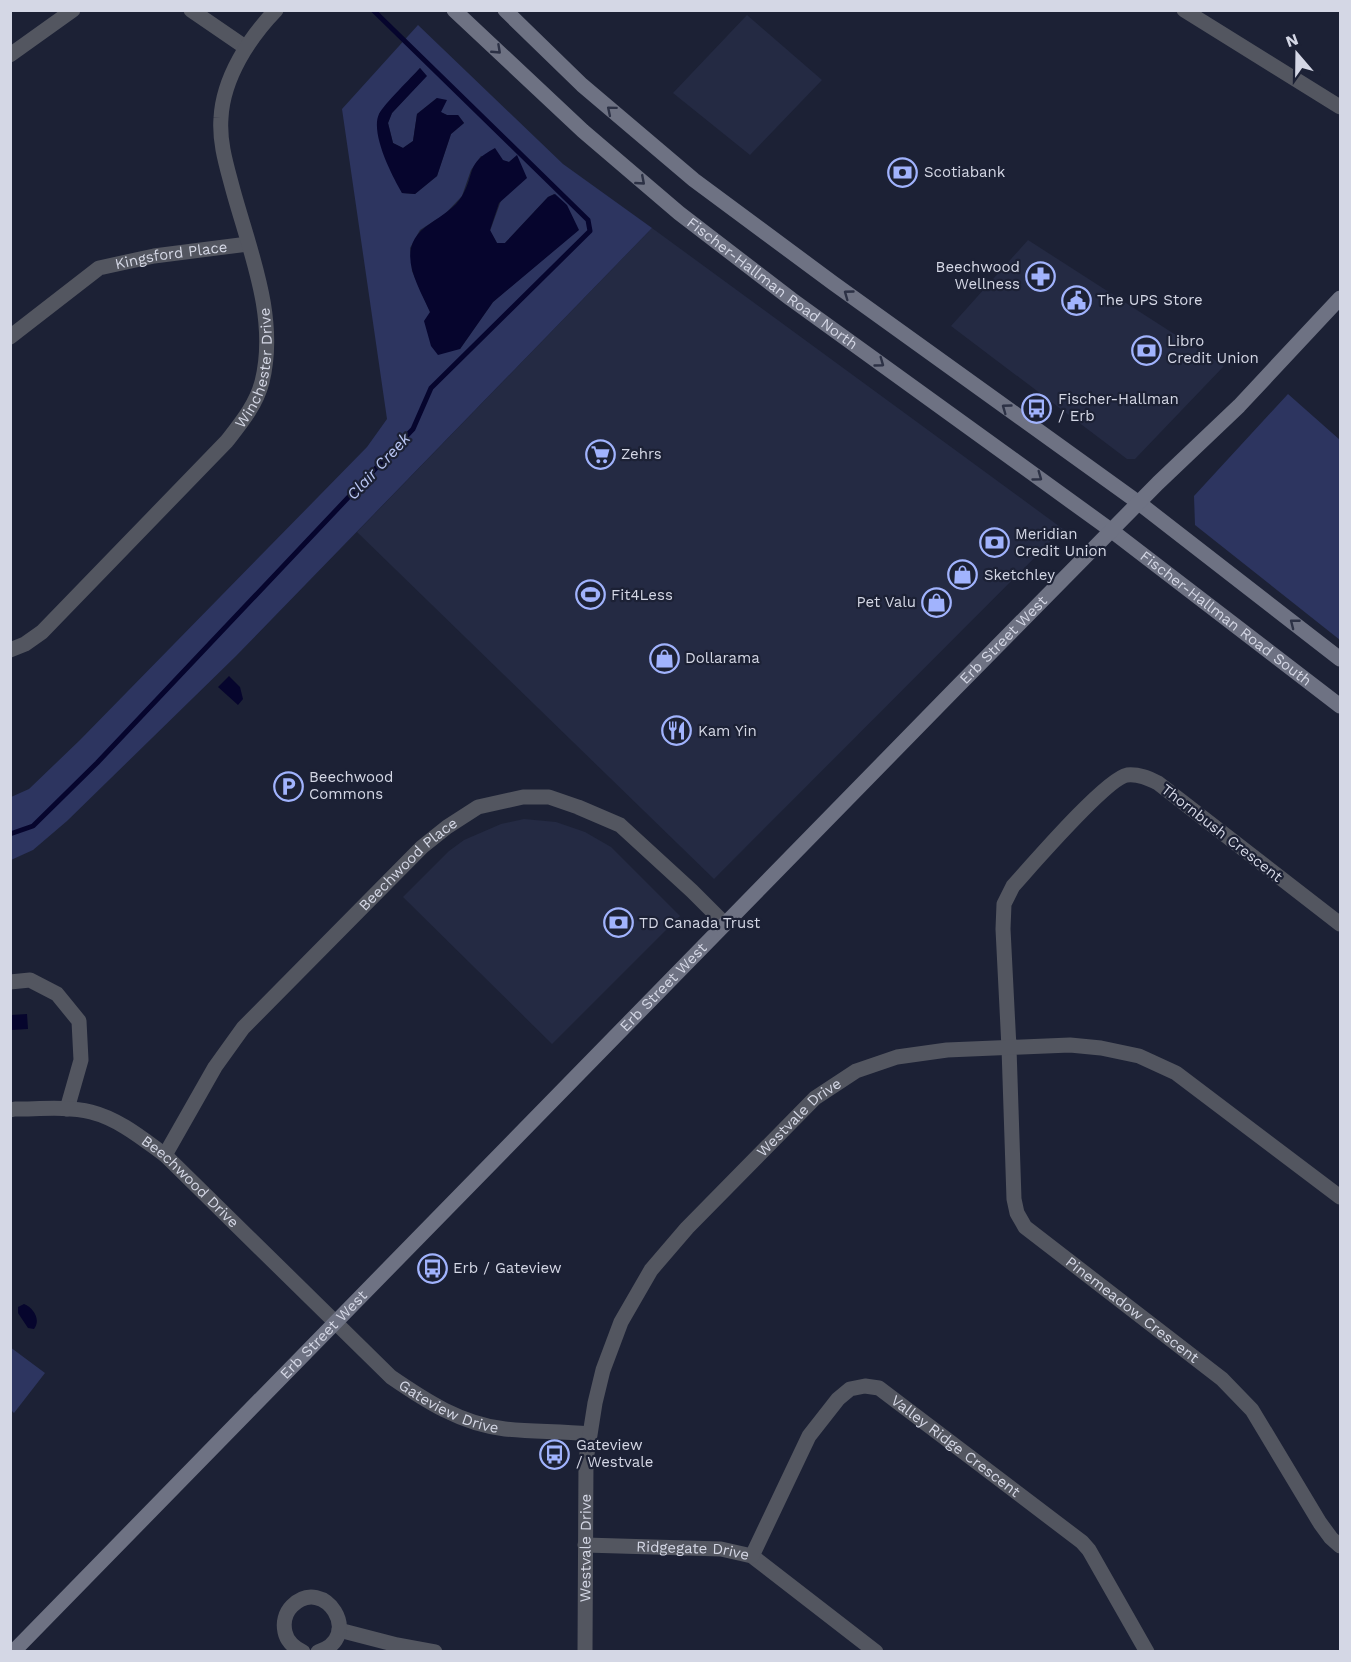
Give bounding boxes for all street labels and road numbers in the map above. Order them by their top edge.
street label: Fischer-Hallman Road North [683,213,861,353]
street label: Kingsford Place [113,238,228,273]
street label: Winchester Drive [231,307,276,432]
street label: Fischer-Hallman Road South [1137,547,1315,690]
street label: Erb Street West [956,591,1051,688]
street label: Thornbush Crescent [1158,780,1287,886]
street label: Beechwood Place [355,814,461,915]
street label: Erb Street West [616,939,711,1035]
street label: Westvale Drive [753,1074,845,1161]
street label: Beechwood Drive [138,1132,243,1231]
street label: Pinemeadow Crescent [1062,1253,1203,1367]
street label: Erb Street West [276,1286,371,1383]
street label: Gateview Drive [395,1376,500,1437]
street label: Valley Ridge Crescent [887,1391,1024,1501]
street label: Westvale Drive [576,1494,595,1602]
street label: Ridgegate Drive [636,1538,751,1564]

